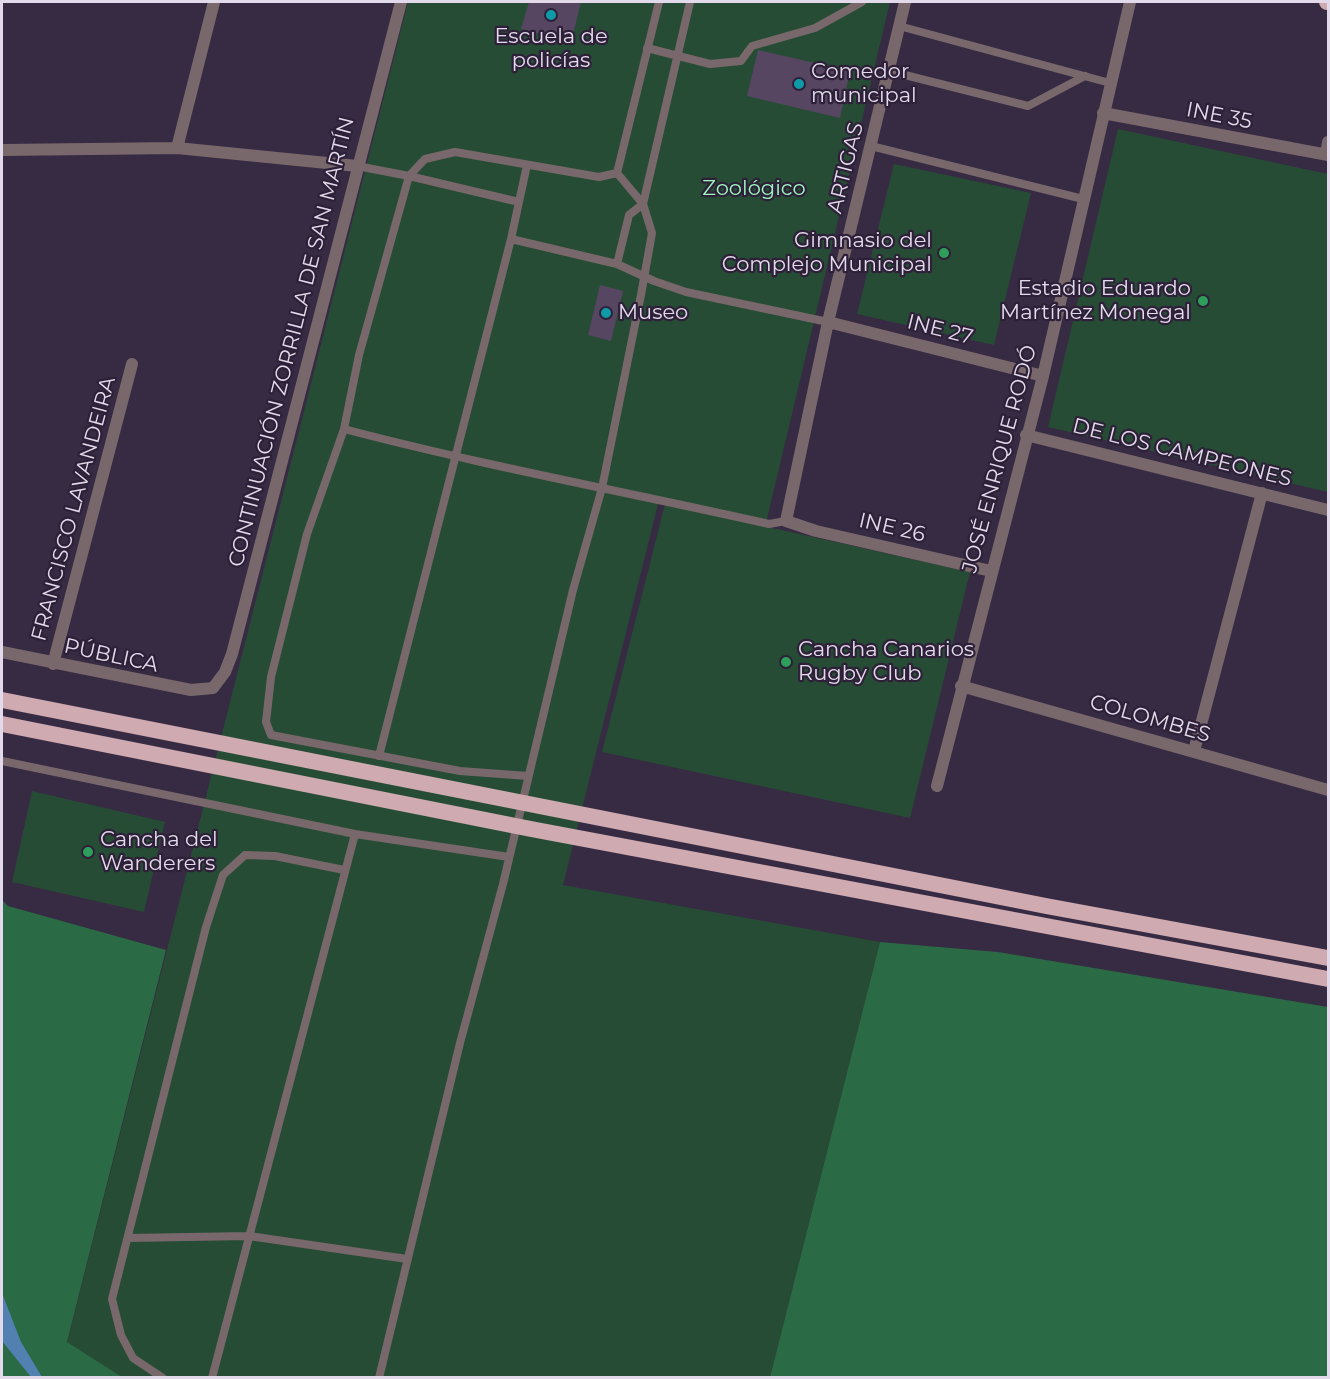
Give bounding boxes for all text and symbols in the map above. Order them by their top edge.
marker: Escuela de policías [544,8,558,22]
place label: Escuela de policías [494,24,608,74]
place label: Comedor municipal [811,59,917,109]
marker: Comedor municipal [792,77,806,91]
street label: INE 35 [1184,97,1254,135]
street label: CONTINUACIÓN ZORRILLA DE SAN MARTÍN [224,114,360,570]
street label: ARTIGAS [823,120,869,216]
park label: Zoológico [702,176,806,202]
place label: Gimnasio del Complejo Municipal [722,228,932,278]
marker: Gimnasio del Complejo Municipal [937,246,951,260]
place label: Estadio Eduardo Martínez Monegal [1000,276,1191,326]
marker: Estadio Eduardo Martínez Monegal [1196,294,1210,308]
place label: Museo [618,300,688,326]
marker: Museo [599,306,613,320]
street label: INE 27 [904,310,976,350]
street label: JOSÉ ENRIQUE RODÓ [957,342,1043,576]
street label: FRANCISCO LAVANDEIRA [27,374,121,644]
street label: DE LOS CAMPEONES [1070,414,1294,492]
street label: INE 26 [856,508,928,548]
street label: PÚBLICA [62,634,160,678]
place label: Cancha Canarios Rugby Club [798,637,974,687]
marker: Cancha Canarios Rugby Club [779,655,793,669]
street label: COLOMBES [1087,690,1213,748]
place label: Cancha del Wanderers [100,827,218,877]
marker: Cancha del Wanderers [81,845,95,859]

